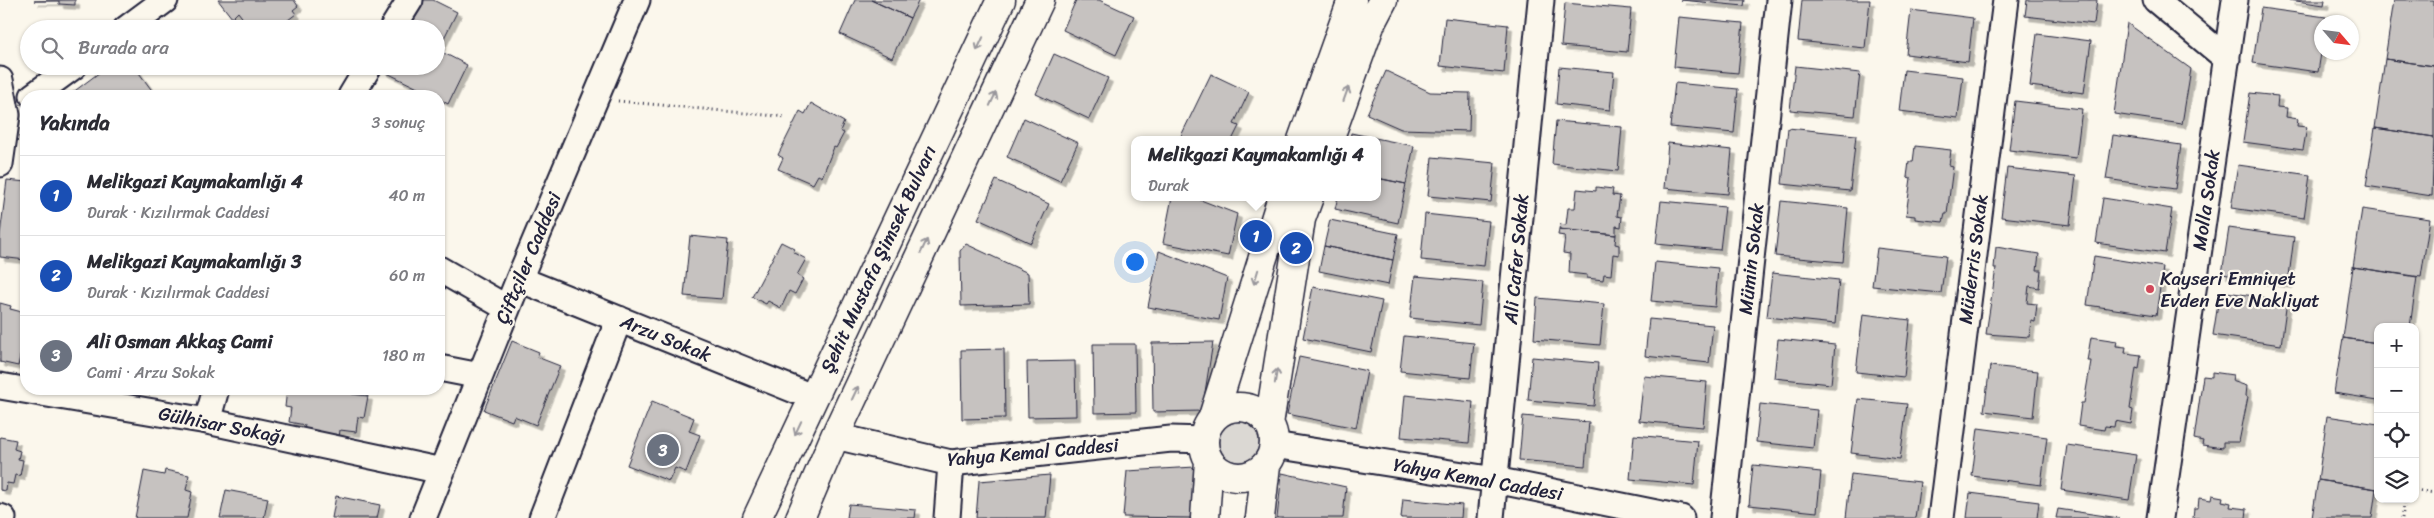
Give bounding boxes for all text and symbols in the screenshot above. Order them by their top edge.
north arrow [2314,15,2359,60]
search box [20,20,445,75]
text: Burada ara [78,31,169,64]
icon: search [38,34,66,62]
one-way arrow [975,36,984,51]
one-way arrow [1342,87,1351,102]
one-way arrow [989,92,999,107]
text: Yakında [40,104,110,142]
text: 3 sonuç [371,108,425,137]
popup [1131,136,1381,201]
text: Melikgazi Kaymakamlığı 4 [1148,138,1364,171]
street label: Şehit Mustafa Şimsek Bulvarı [811,139,945,379]
street label: Molla Sokak [2183,147,2230,253]
text: Melikgazi Kaymakamlığı 4 [87,165,303,198]
text: Durak [1148,171,1189,200]
text: 1 [53,181,59,210]
text: 40 m [388,181,425,210]
street label: Çiftçiler Caddesi [485,186,571,329]
street label: Ali Cafer Sokak [1494,192,1538,327]
street label: Müderris Sokak [1949,192,1997,326]
text: Durak · Kızılırmak Caddesi [87,198,269,227]
street label: Mümin Sokak [1729,201,1773,316]
pin: 1 [1240,217,1272,255]
pin: 2 [1280,229,1312,267]
one-way arrow [920,239,929,254]
text: Melikgazi Kaymakamlığı 3 [87,245,302,278]
your location [1122,249,1148,275]
text: 2 [51,261,61,290]
text: 60 m [389,261,425,290]
place label: Kayseri Emniyet Evden Eve Nakliyat [2160,262,2320,317]
one-way arrow [1251,269,1261,285]
text: Durak · Kızılırmak Caddesi [87,278,269,307]
marker: Kayseri Emniyet Evden Eve Nakliyat [2144,283,2156,295]
street label: Arzu Sokak [615,304,717,372]
map controls [2374,323,2419,503]
button: + [2374,323,2419,368]
text: Ali Osman Akkaş Cami [87,325,272,358]
text: 3 [52,341,60,370]
text: 180 m [382,341,425,370]
text: Cami · Arzu Sokak [87,358,215,387]
one-way arrow [1272,368,1282,384]
button: − [2374,368,2419,413]
one-way arrow [851,386,860,401]
street label: Gülhisar Sokağı [156,397,288,453]
button: locate [2374,413,2419,458]
one-way arrow [793,420,803,435]
street label: Yahya Kemal Caddesi [946,428,1121,476]
pin: 3 [647,431,679,469]
street label: Yahya Kemal Caddesi [1391,448,1566,510]
button: layers [2374,458,2419,503]

